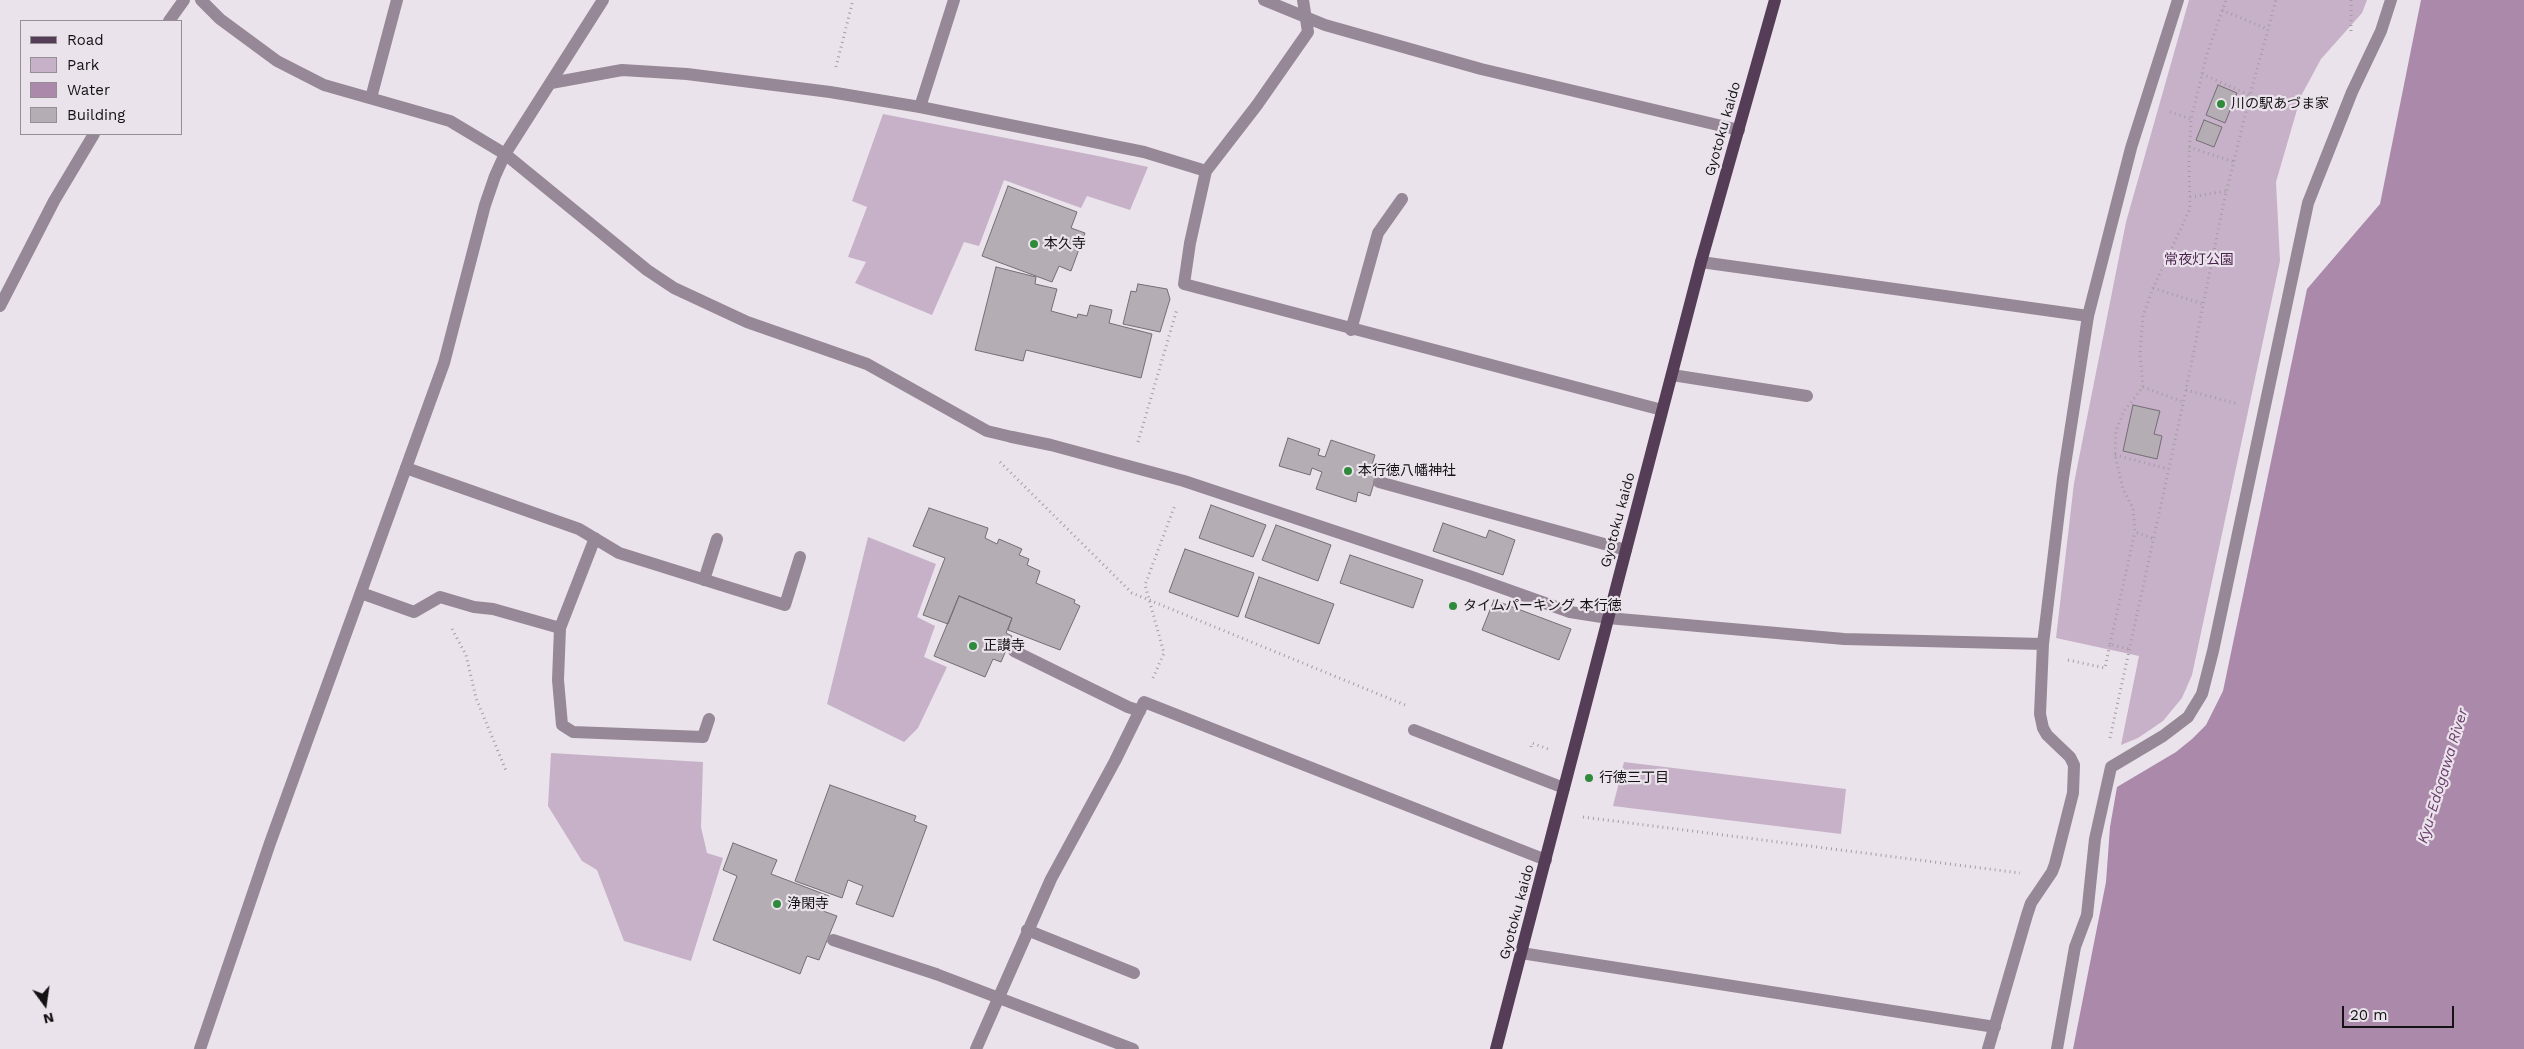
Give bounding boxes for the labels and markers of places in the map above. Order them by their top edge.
place label: 川の駅あづま家 [2231,96,2329,112]
marker: 川の駅あづま家 [2215,98,2227,110]
place label: 本久寺 [1044,236,1086,252]
marker: 本久寺 [1028,238,1040,250]
place label: 本行徳八幡神社 [1358,463,1456,479]
marker: 本行徳八幡神社 [1342,465,1354,477]
place label: タイムパーキング 本行徳 [1463,598,1622,614]
marker: タイムパーキング 本行徳 [1447,600,1459,612]
place label: 正讃寺 [983,638,1025,654]
marker: 正讃寺 [967,640,979,652]
place label: 行徳三丁目 [1599,770,1669,786]
marker: 行徳三丁目 [1583,772,1595,784]
place label: 浄閑寺 [787,896,829,912]
marker: 浄閑寺 [771,898,783,910]

